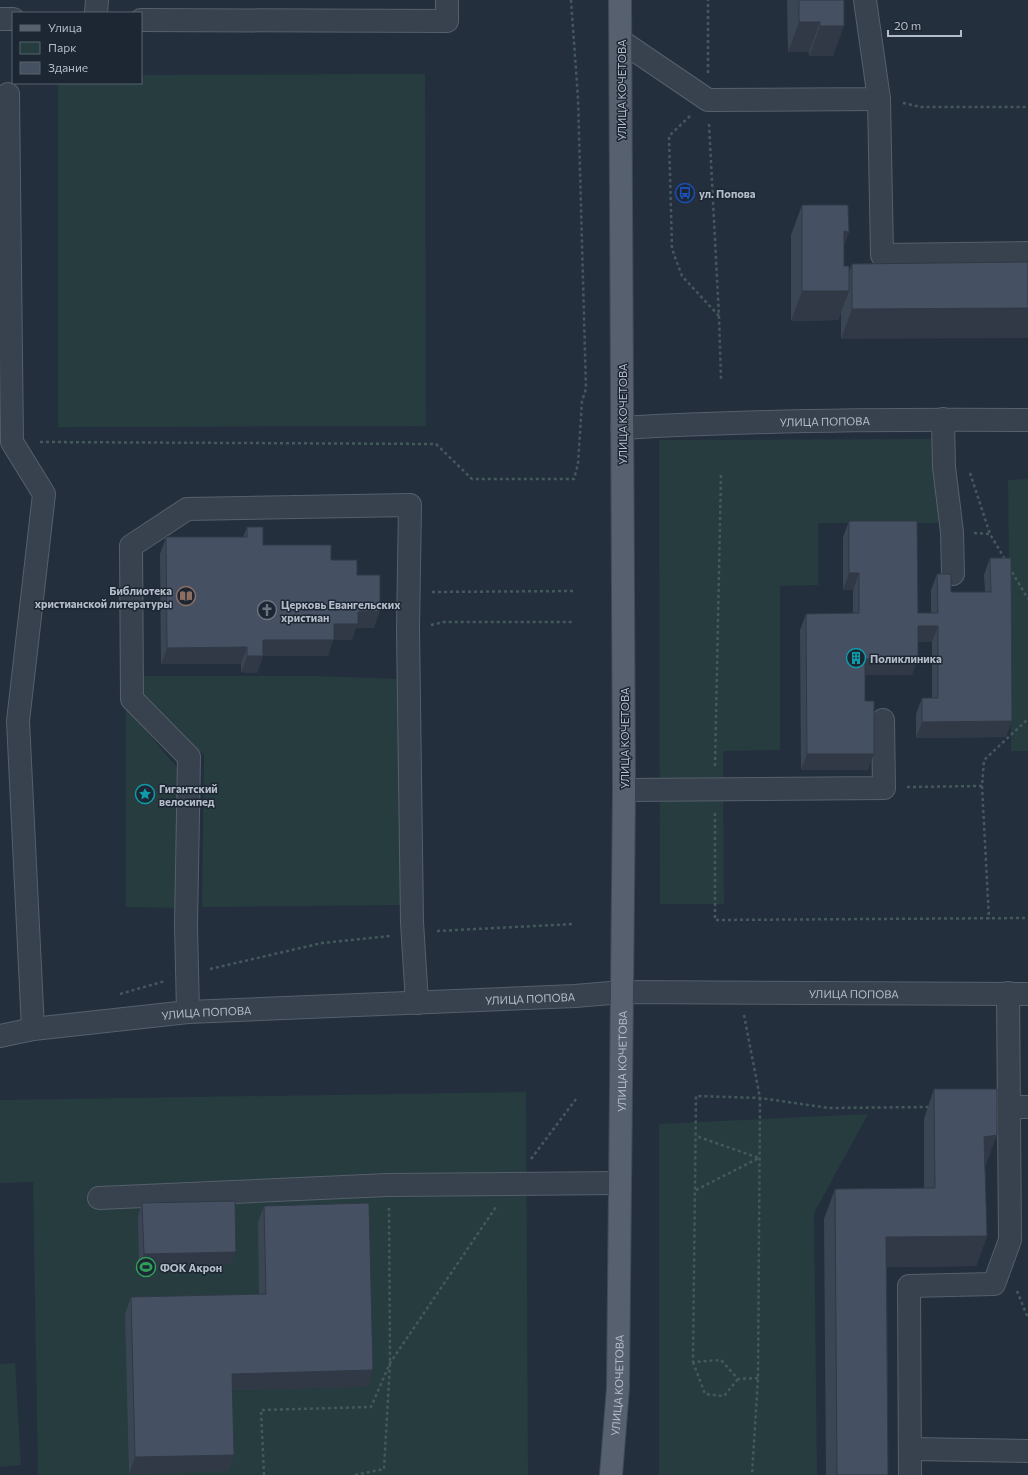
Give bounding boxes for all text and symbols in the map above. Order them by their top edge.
legend [12,12,142,84]
scale bar [888,12,961,38]
text: 20 m [894,18,921,32]
text: Улица [48,20,82,34]
street label: УЛИЦА КОЧЕТОВА [615,39,628,141]
text: Парк [48,40,77,54]
text: Здание [48,60,88,74]
bus stop icon: ул. Попова [674,182,696,204]
place label: ул. Попова [699,187,756,200]
street label: УЛИЦА КОЧЕТОВА [616,363,629,465]
street label: УЛИЦА ПОПОВА [780,414,870,428]
place label: Библиотека христианской литературы [35,584,172,610]
library icon: Библиотека христианской литературы [175,585,197,607]
place label: Церковь Евангельских христиан [281,598,401,624]
church icon: Церковь Евангельских христиан [256,599,278,621]
building icon: Поликлиника [845,647,867,669]
place label: Поликлиника [870,652,942,665]
street label: УЛИЦА КОЧЕТОВА [618,687,631,789]
place label: Гигантский велосипед [159,782,218,808]
place icon: Гигантский велосипед [134,783,156,805]
street label: УЛИЦА ПОПОВА [809,986,899,1000]
street label: УЛИЦА ПОПОВА [485,989,576,1006]
street label: УЛИЦА ПОПОВА [161,1003,252,1021]
street label: УЛИЦА КОЧЕТОВА [614,1010,628,1112]
sports icon: ФОК Акрон [135,1256,157,1278]
place label: ФОК Акрон [160,1261,222,1274]
street label: УЛИЦА КОЧЕТОВА [608,1334,625,1436]

